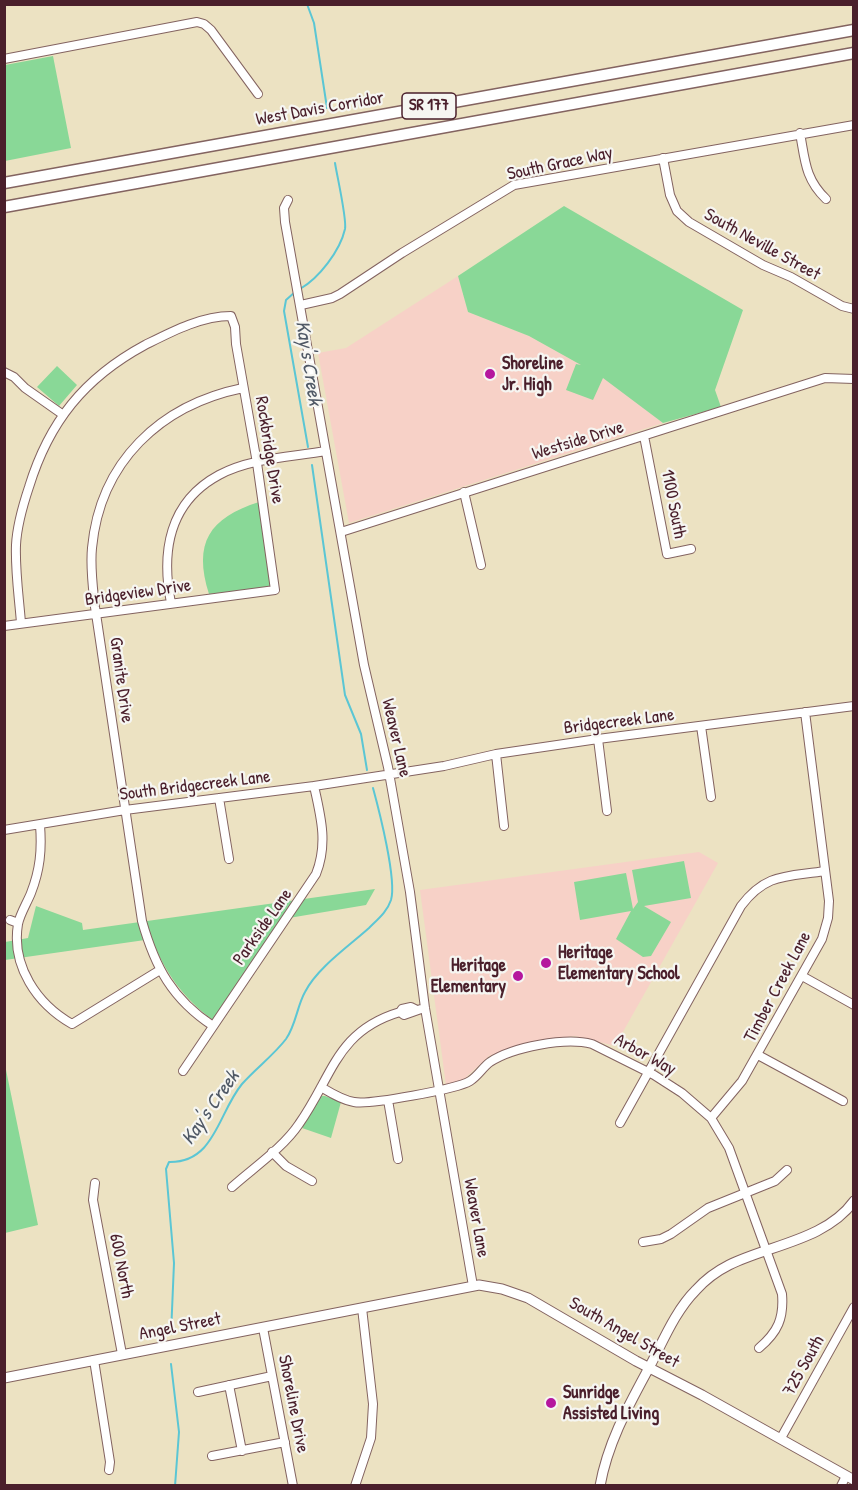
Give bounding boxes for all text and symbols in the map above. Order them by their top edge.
street label: West Davis Corridor [254,87,386,131]
road number: SR 177 [402,93,456,119]
street label: South Grace Way [505,142,615,186]
street label: South Neville Street [700,204,824,286]
water label: Kay's Creek [289,319,327,407]
place label: Shoreline Jr. High [502,353,563,395]
marker: Shoreline Jr. High [483,367,497,381]
street label: Rockbridge Drive [250,395,288,505]
street label: Westside Drive [530,417,626,465]
street label: 1100 South [656,468,690,540]
street label: Bridgeview Drive [84,575,192,611]
street label: Granite Drive [104,636,138,724]
street label: Weaver Lane [377,697,415,779]
street label: Bridgecreek Lane [563,705,675,739]
street label: South Bridgecreek Lane [118,766,272,806]
street label: Parkside Lane [229,885,297,969]
street label: Timber Creek Lane [740,928,816,1046]
place label: Heritage Elementary School [558,942,679,984]
place label: Heritage Elementary [431,955,506,998]
marker: Heritage Elementary School [539,956,553,970]
marker: Heritage Elementary [511,969,525,983]
street label: Arbor Way [610,1029,680,1081]
water label: Kay's Creek [177,1066,245,1150]
street label: Weaver Lane [458,1177,494,1259]
street label: 600 North [104,1232,138,1300]
street label: South Angel Street [565,1293,683,1373]
street label: Angel Street [137,1308,223,1346]
street label: 725 South [779,1332,829,1400]
street label: Shoreline Drive [273,1353,313,1455]
place label: Sunridge Assisted Living [563,1382,659,1424]
marker: Sunridge Assisted Living [544,1396,558,1410]

